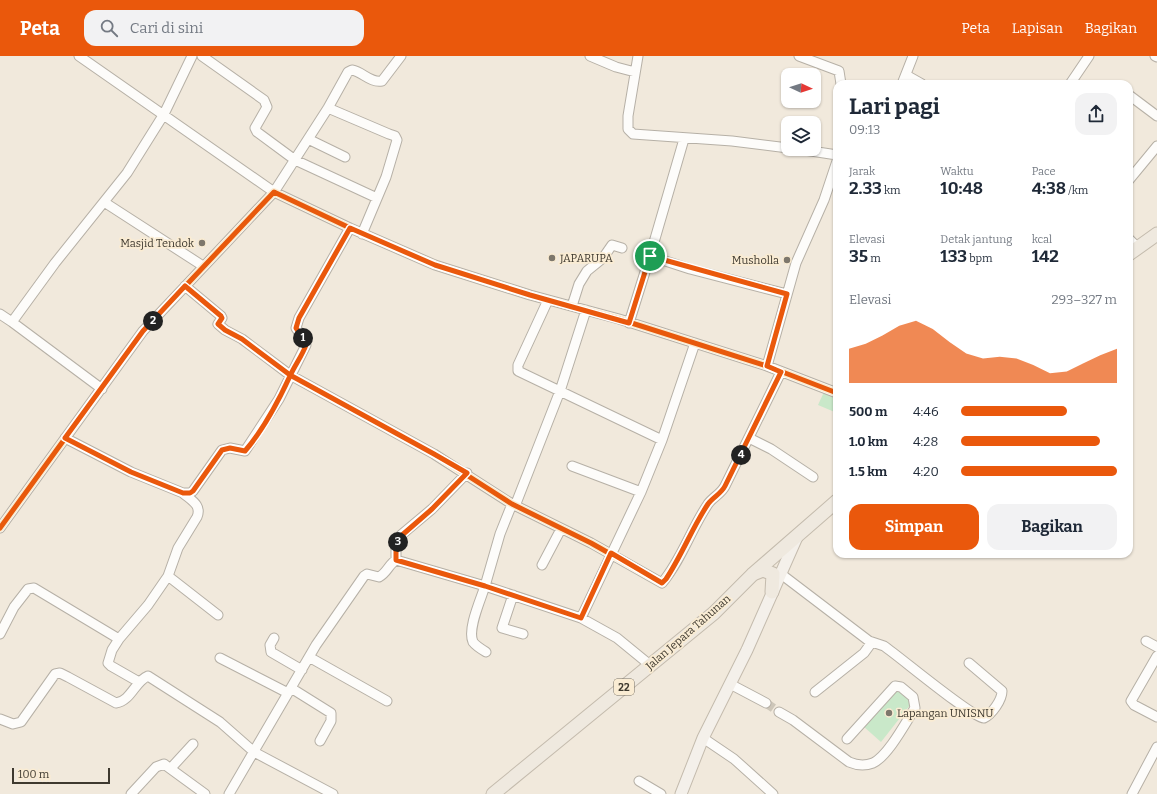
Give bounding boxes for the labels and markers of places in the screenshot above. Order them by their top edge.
place label: Masjid Tendok [120,237,195,250]
marker: Masjid Tendok [197,238,207,248]
pin [633,239,667,273]
place label: JAPARUPA [559,252,613,265]
marker: JAPARUPA [547,253,557,263]
place label: Musholla [732,254,779,267]
marker: Musholla [782,255,792,265]
pin: 2 [143,311,163,331]
pin: 1 [293,328,313,348]
pin: 4 [731,445,751,465]
pin: 3 [388,532,408,552]
place label: Lapangan UNISNU [897,707,994,720]
marker: Lapangan UNISNU [884,708,894,718]

